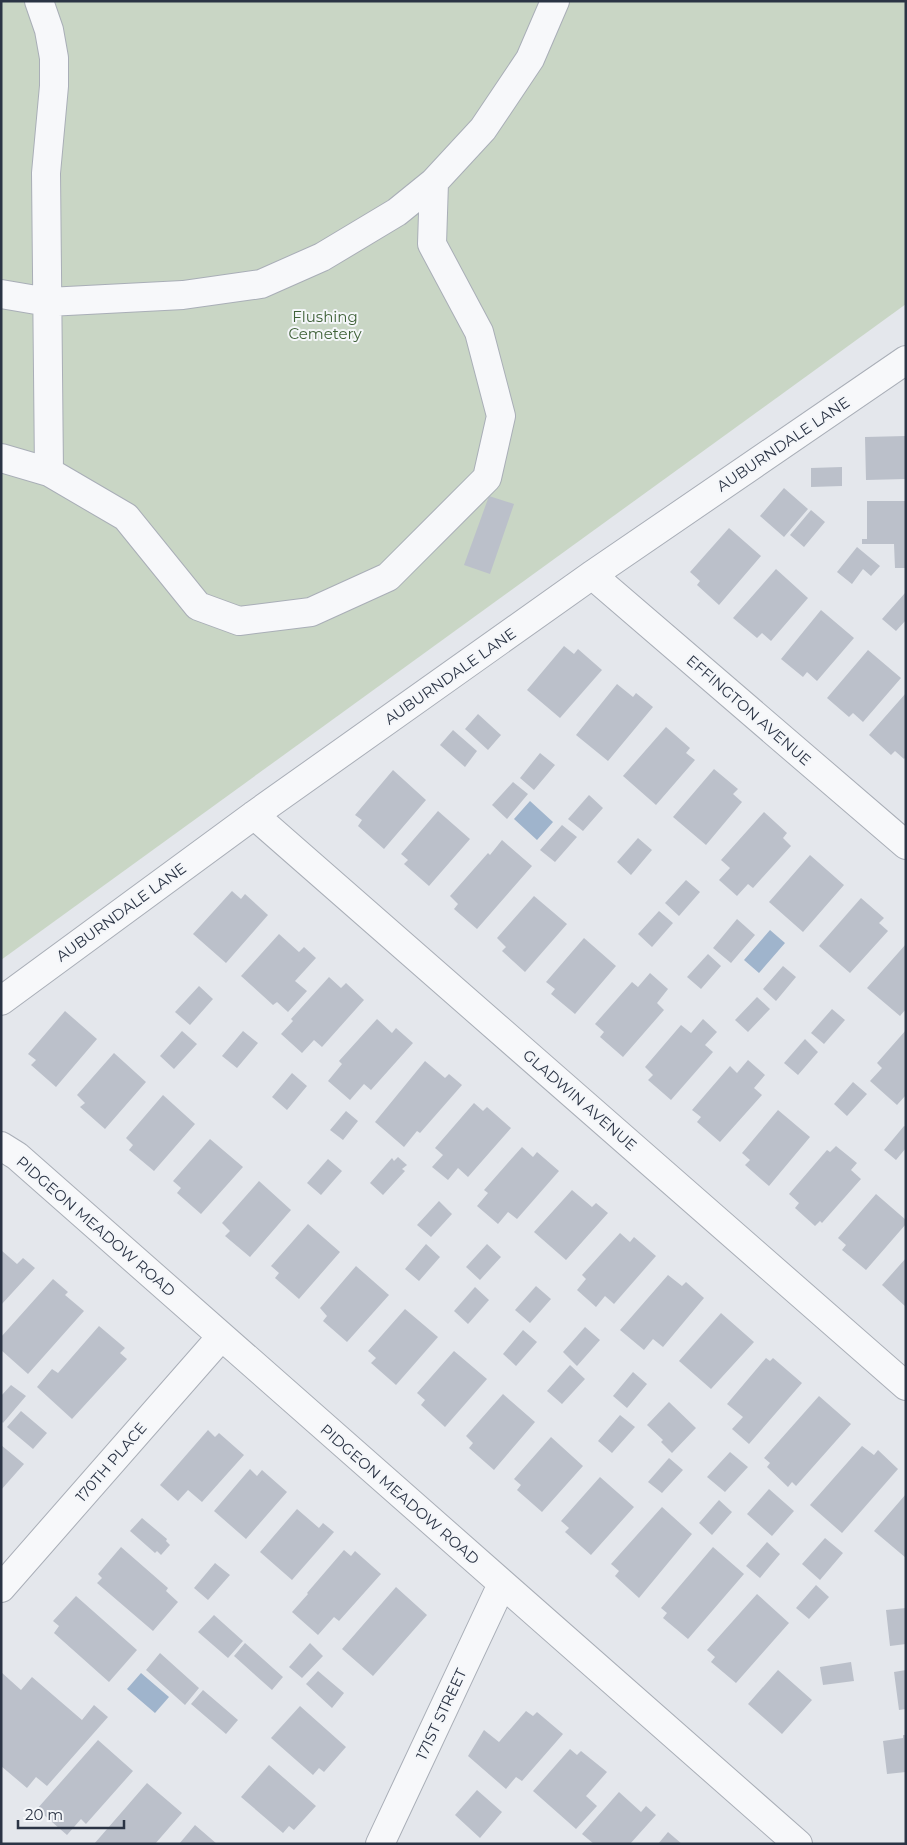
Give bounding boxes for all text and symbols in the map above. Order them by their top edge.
park label: Flushing Cemetery [288,307,362,343]
street label: AUBURNDALE LANE [713,392,853,496]
street label: AUBURNDALE LANE [381,623,519,729]
street label: EFFINGTON AVENUE [683,651,815,769]
street label: AUBURNDALE LANE [52,858,190,966]
street label: GLADWIN AVENUE [519,1045,641,1155]
street label: PIDGEON MEADOW ROAD [13,1152,179,1300]
street label: 170TH PLACE [71,1418,151,1506]
street label: PIDGEON MEADOW ROAD [317,1420,483,1568]
street label: 171ST STREET [412,1665,471,1763]
scale bar [18,1798,124,1830]
text: 20 m [25,1805,63,1824]

